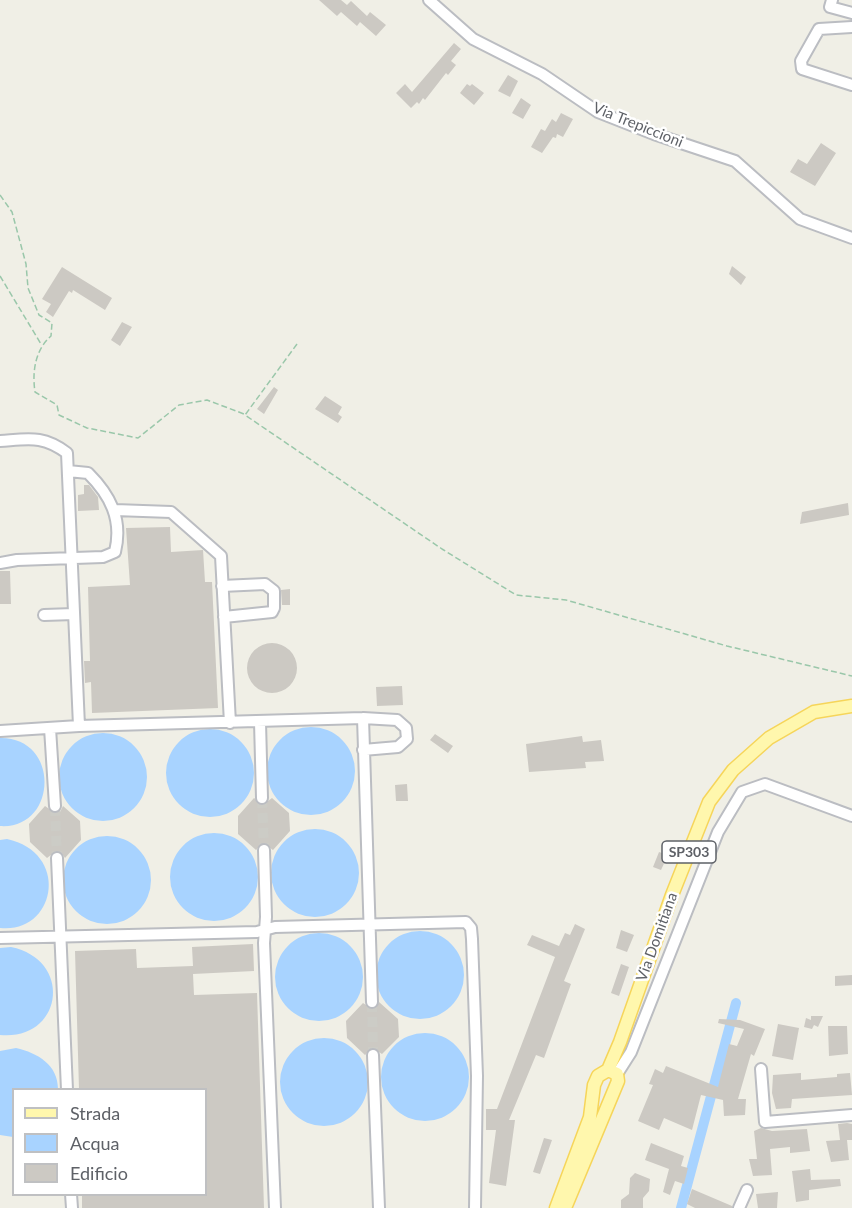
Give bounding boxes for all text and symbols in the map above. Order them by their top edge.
street label: Via Trepiccioni [590,99,686,151]
road number: SP303 [662,841,716,863]
street label: Via Domitiana [633,890,681,984]
legend [12,1088,207,1196]
text: Strada [70,1102,120,1124]
text: Acqua [70,1132,119,1154]
text: Edificio [70,1162,128,1184]

